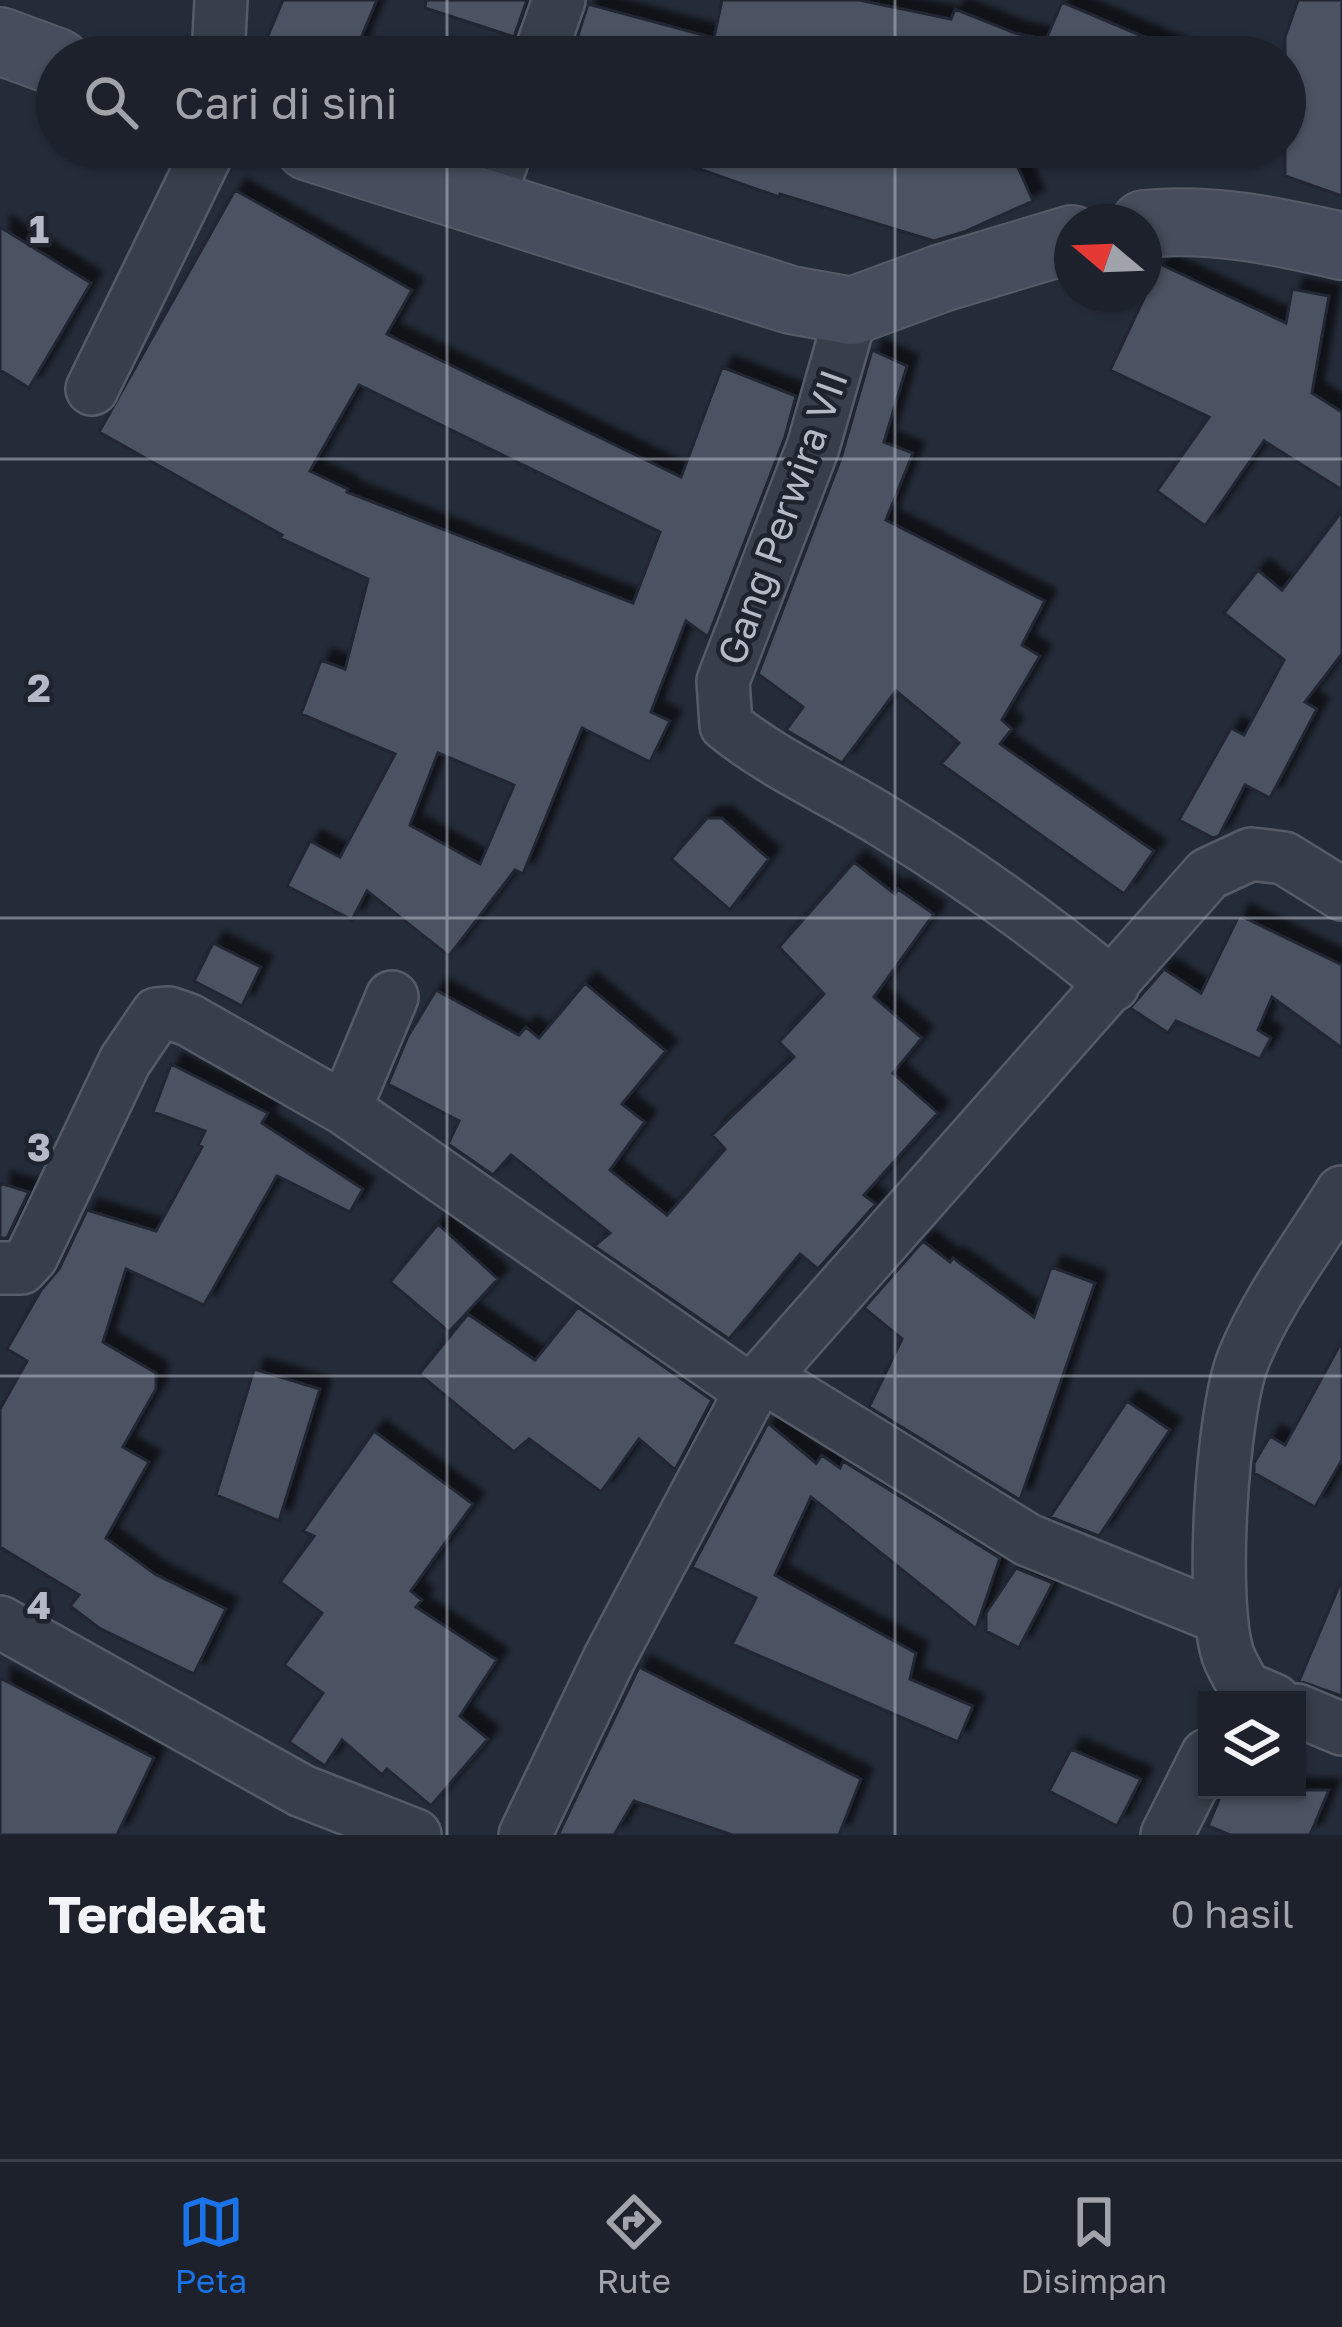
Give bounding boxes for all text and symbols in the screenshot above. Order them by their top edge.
search box [36,36,1306,168]
icon: search [78,69,144,135]
text: Cari di sini [174,75,398,129]
north arrow [1054,204,1162,312]
text: 1 [29,205,49,252]
street label: Gang Perwira VII [707,363,857,671]
text: 2 [27,664,51,711]
text: 3 [27,1123,51,1170]
text: 4 [27,1581,51,1628]
map controls [1198,1691,1306,1799]
button: layers [1198,1691,1306,1799]
text: Terdekat [48,1883,267,1944]
text: 0 hasil [1170,1890,1294,1937]
tab: Peta [175,2189,247,2300]
tab: Rute [597,2189,671,2300]
tab: Disimpan [1020,2189,1167,2300]

